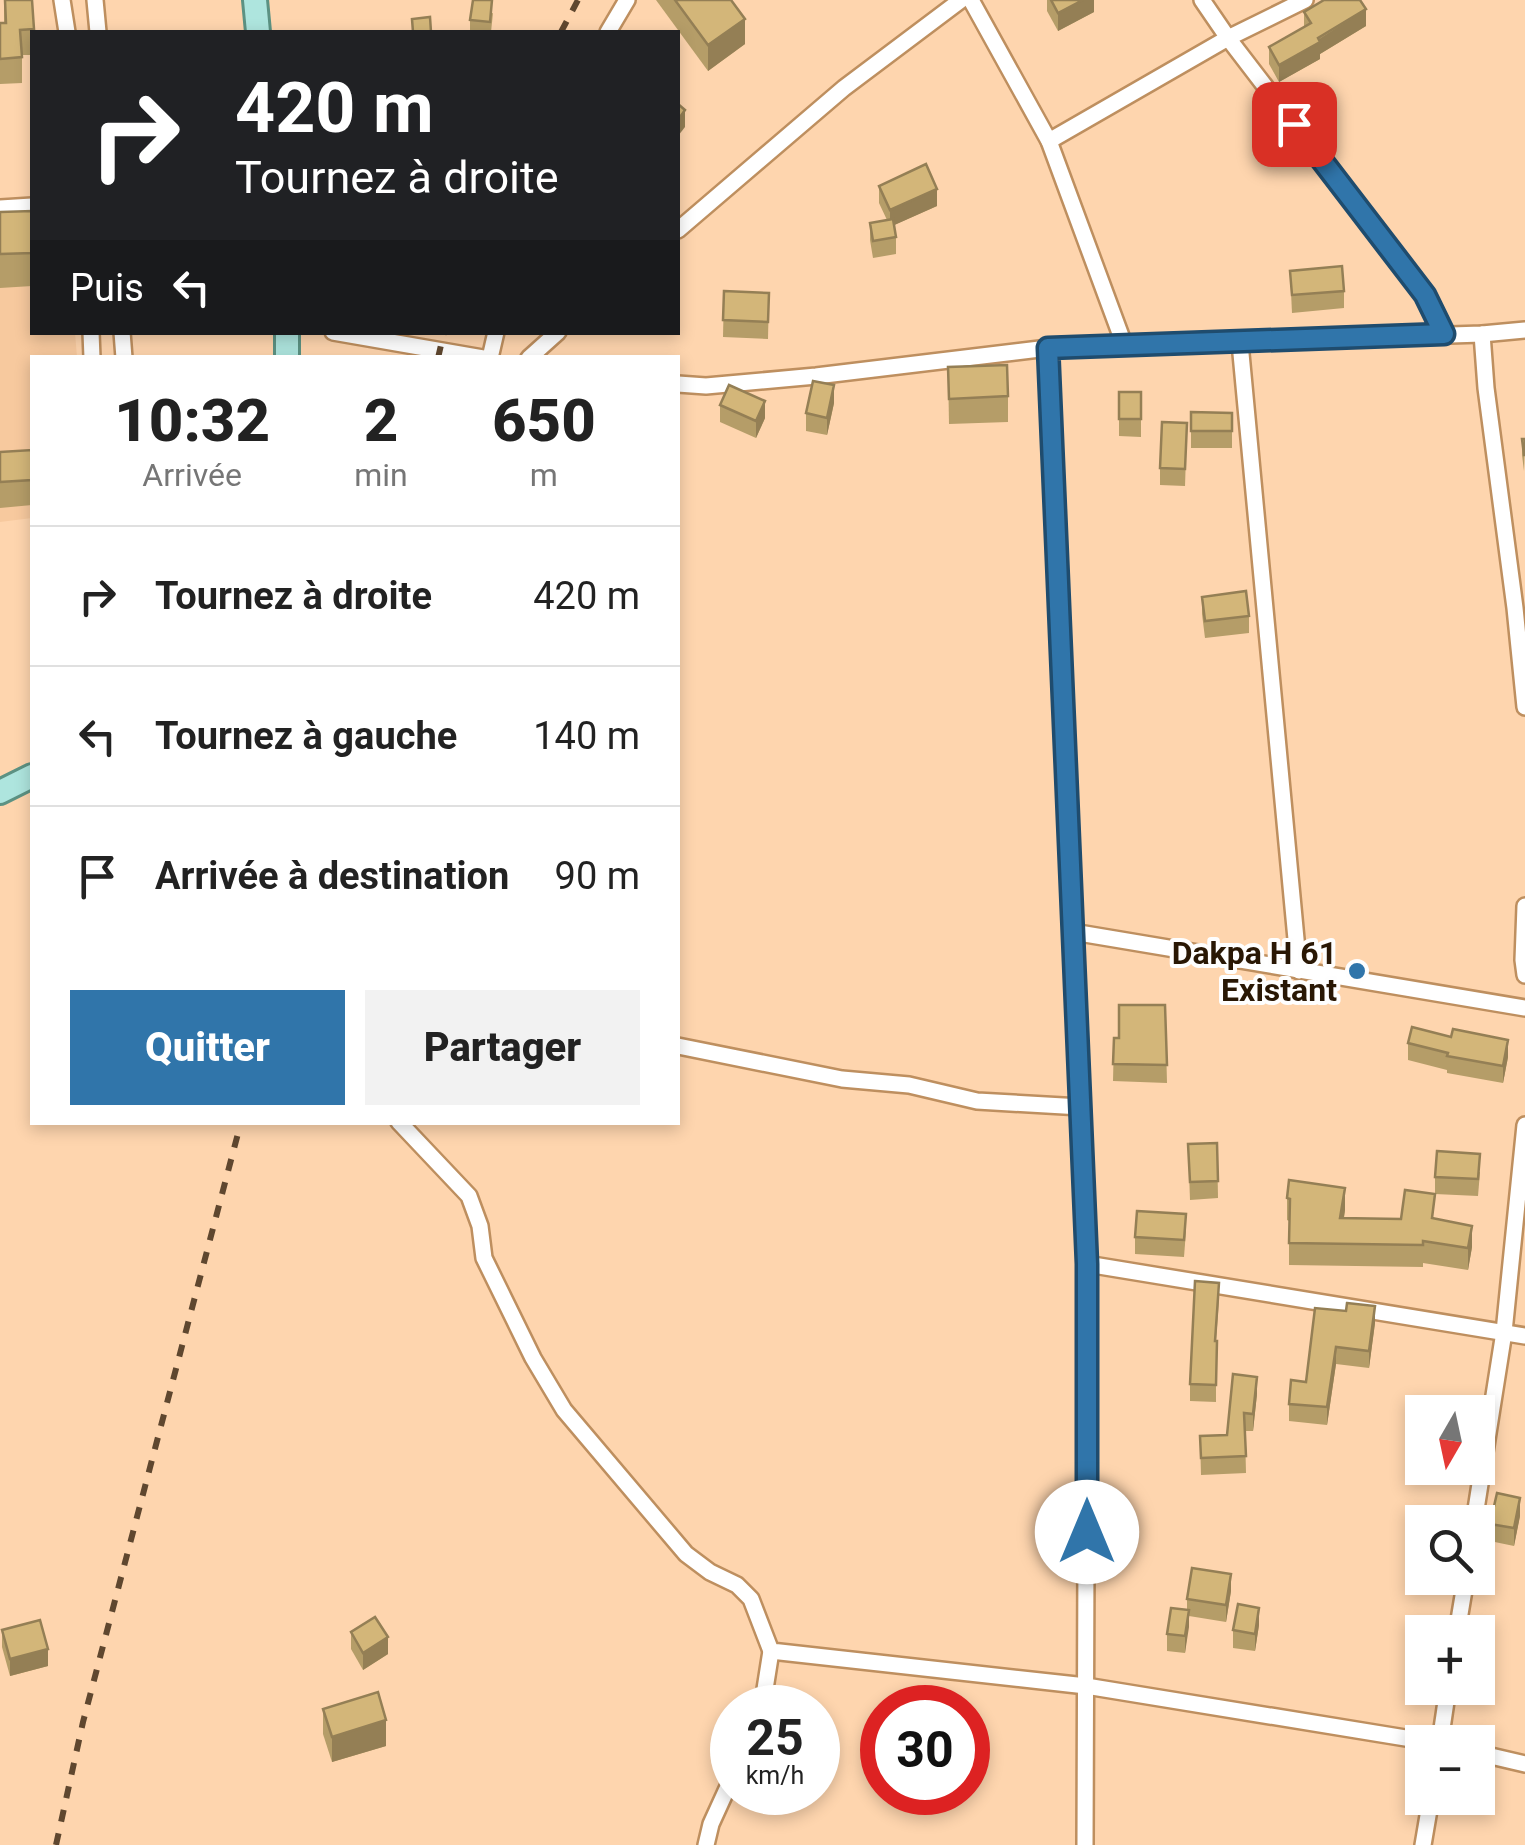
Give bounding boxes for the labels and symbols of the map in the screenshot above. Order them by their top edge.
pin [1252,82,1337,167]
place label: Dakpa H 61 Existant [1172,934,1337,1009]
marker: Dakpa H 61 Existant [1346,960,1368,982]
north arrow [1405,1395,1495,1485]
position arrow [1035,1480,1139,1584]
speed limit sign: 30 [860,1685,990,1815]

